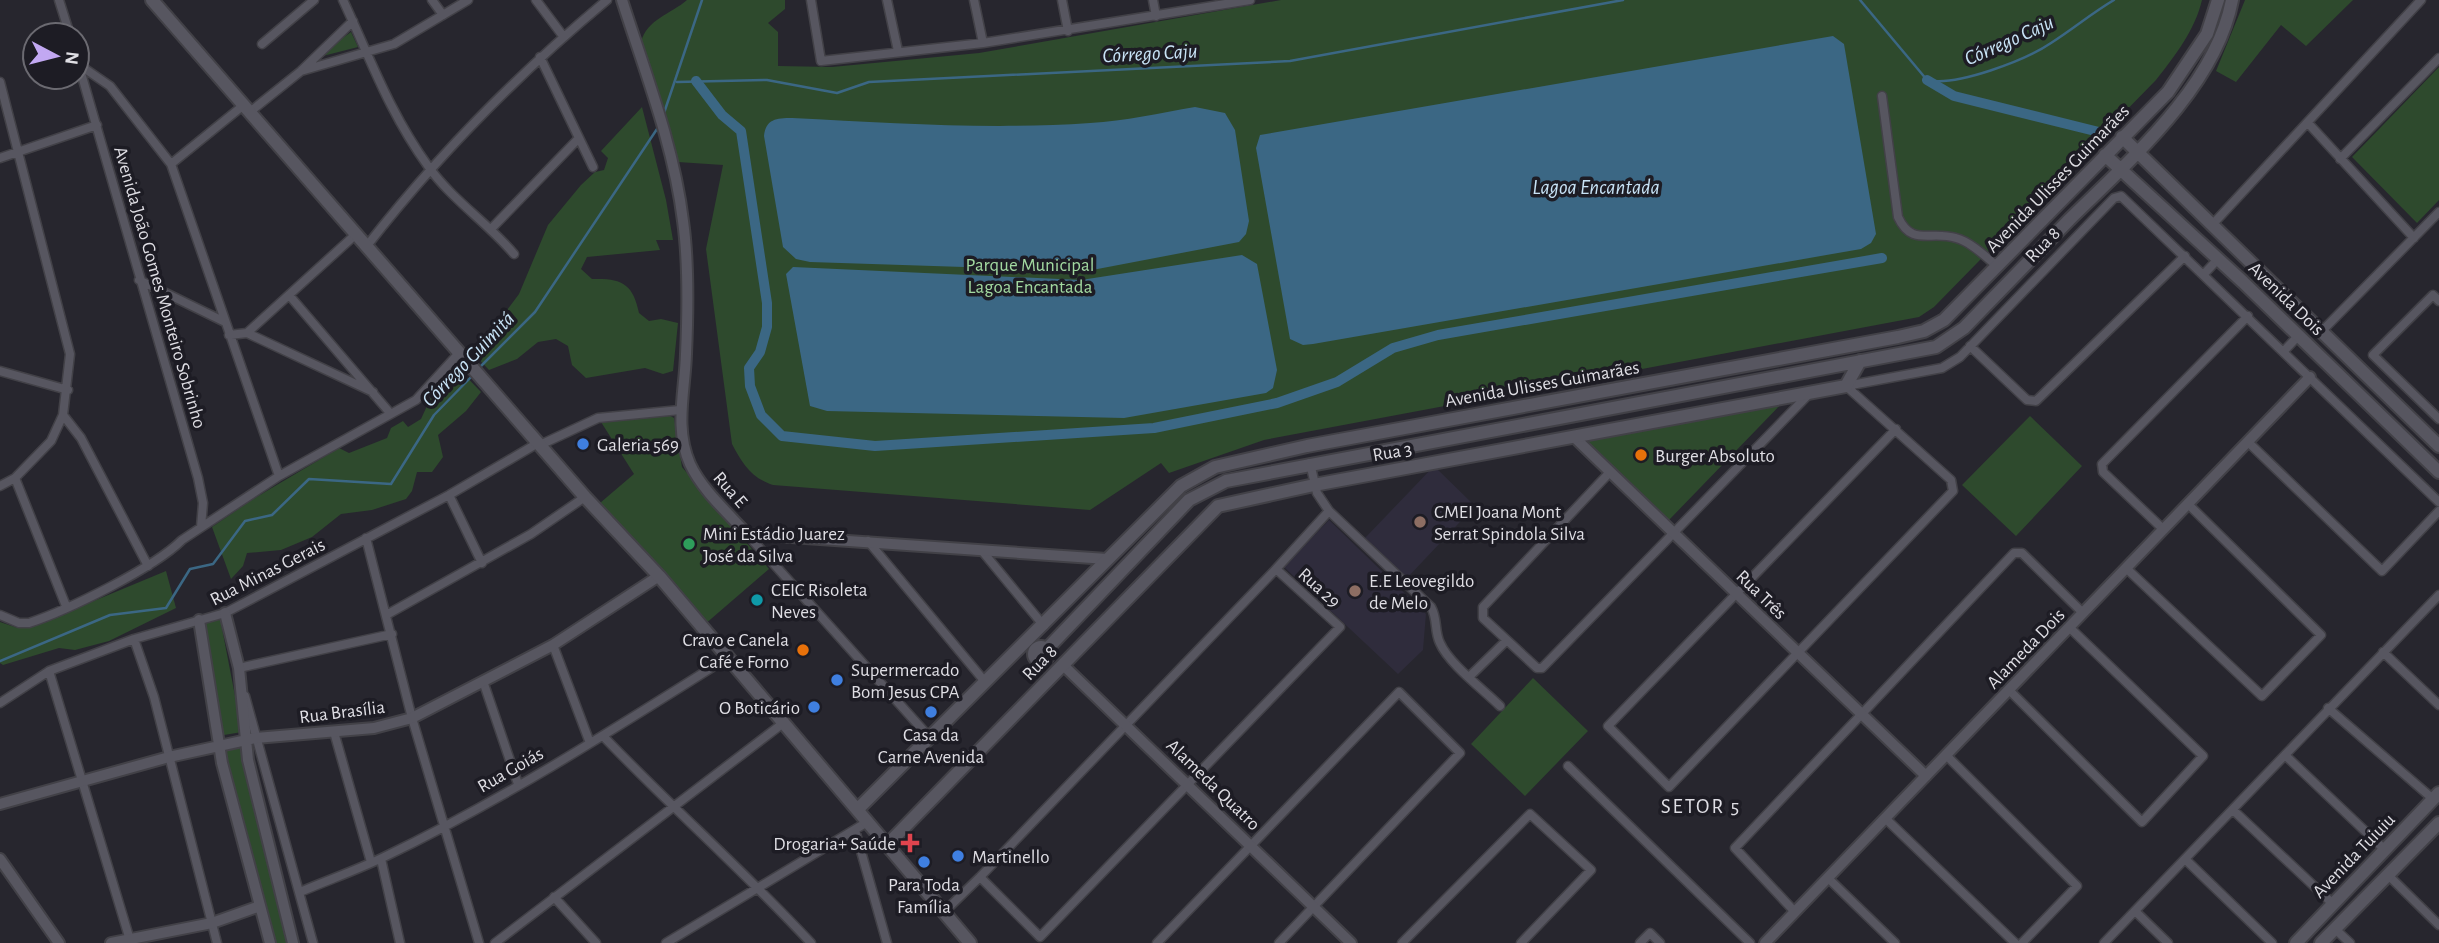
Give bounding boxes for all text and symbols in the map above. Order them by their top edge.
water label: Córrego Caju [1961,11,2057,69]
north arrow [21,21,91,91]
water label: Córrego Caju [1102,41,1198,66]
text: N [61,50,82,66]
street label: Avenida Ulisses Guimarães [1983,102,2133,257]
street label: Avenida João Gomes Monteiro Sobrinho [110,144,209,430]
water label: Lagoa Encantada [1532,177,1660,198]
street label: Rua 8 [2022,224,2064,266]
park label: Parque Municipal Lagoa Encantada [966,256,1094,297]
street label: Avenida Dois [2245,259,2327,339]
water label: Córrego Guimitá [418,308,519,411]
street label: Avenida Ulisses Guimarães [1444,358,1641,411]
marker: Galeria 569 [575,436,591,452]
place label: Galeria 569 [597,436,679,455]
street label: Rua 3 [1371,440,1413,465]
marker: Burger Absoluto [1633,447,1649,463]
place label: Burger Absoluto [1655,447,1775,466]
street label: Rua E [709,468,750,512]
place label: CMEI Joana Mont Serrat Spindola Silva [1434,503,1585,544]
marker: CMEI Joana Mont Serrat Spindola Silva [1412,514,1428,530]
place label: Mini Estádio Juarez José da Silva [703,525,845,566]
street label: Rua Minas Gerais [207,535,328,609]
marker: Mini Estádio Juarez José da Silva [681,536,697,552]
street label: Rua 29 [1294,565,1344,612]
street label: Rua Três [1732,567,1790,623]
place label: E.E Leovegildo de Melo [1369,572,1474,613]
place label: CEIC Risoleta Neves [771,581,868,622]
marker: E.E Leovegildo de Melo [1347,583,1363,599]
marker: CEIC Risoleta Neves [749,592,765,608]
street label: Alameda Dois [1983,605,2069,693]
place label: Cravo e Canela Café e Forno [682,631,789,672]
marker: Cravo e Canela Café e Forno [795,642,811,658]
street label: Rua 8 [1019,642,1061,684]
place label: Supermercado Bom Jesus CPA [851,661,959,702]
marker: Supermercado Bom Jesus CPA [829,672,845,688]
street label: Rua Brasília [298,698,386,727]
place label: O Boticário [719,699,800,718]
marker: O Boticário [806,699,822,715]
marker: Casa da Carne Avenida [923,704,939,720]
place label: Casa da Carne Avenida [878,726,984,767]
street label: Alameda Quatro [1162,736,1263,834]
street label: Rua Goiás [475,744,547,797]
district label: SETOR 5 [1661,796,1741,817]
street label: Avenida Tuiuiu [2309,810,2399,902]
place label: Drogaria+ Saúde [773,835,896,854]
marker: Drogaria+ Saúde [902,835,918,851]
marker: Martinello [950,848,966,864]
place label: Martinello [972,848,1049,867]
marker: Para Toda Família [916,854,932,870]
place label: Para Toda Família [888,876,960,917]

